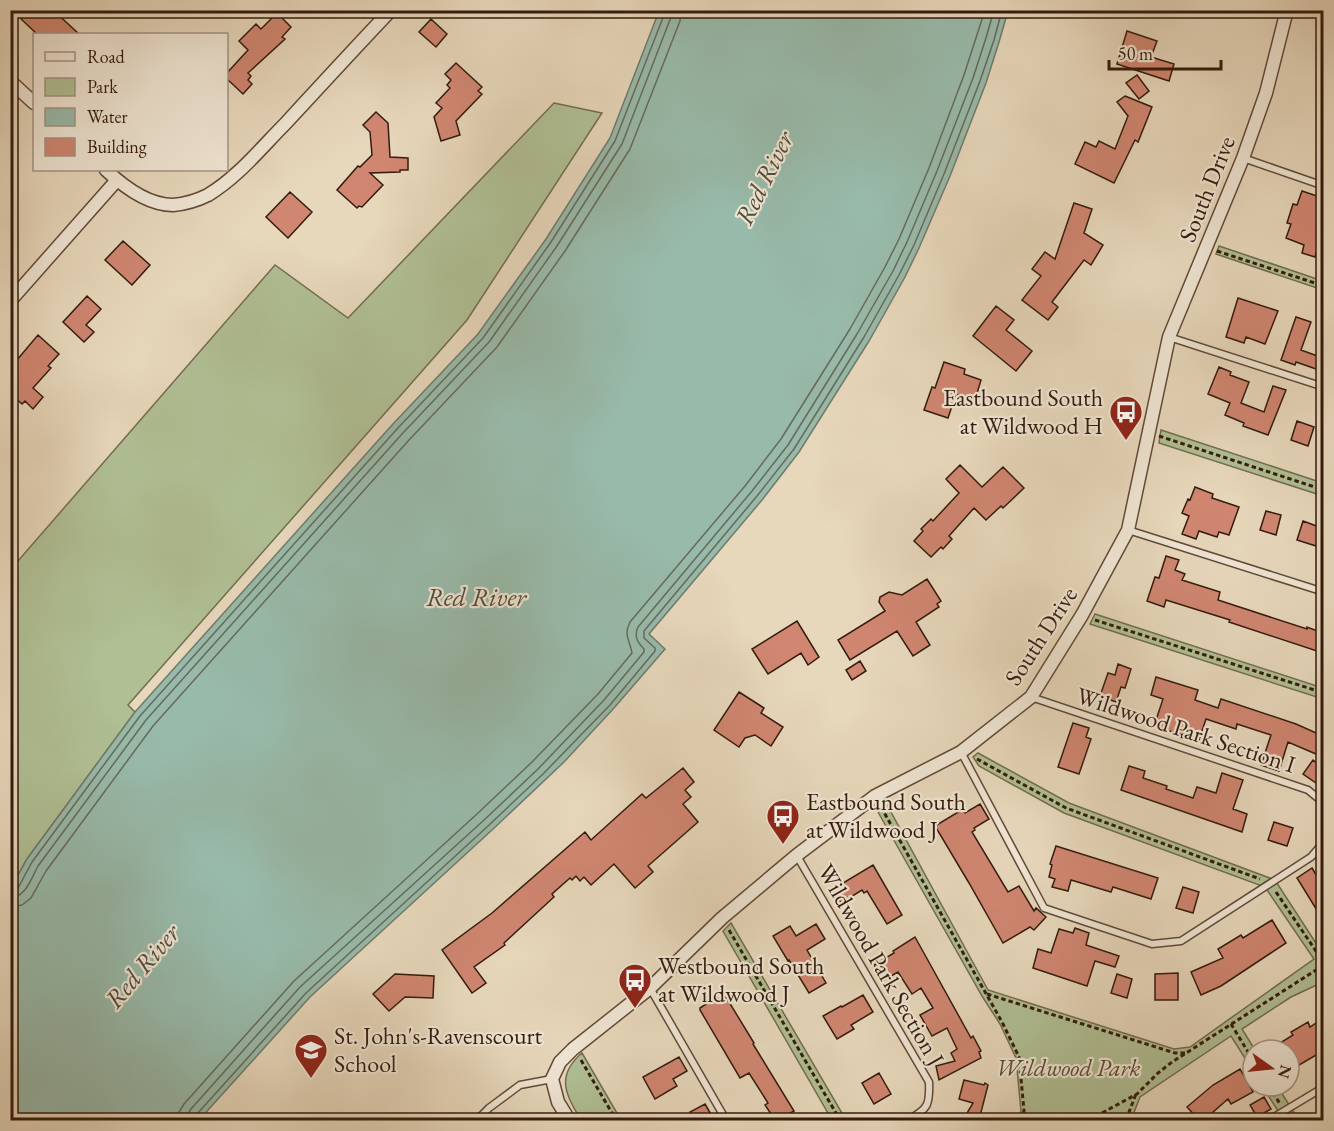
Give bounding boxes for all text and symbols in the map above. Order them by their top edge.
legend [33,33,228,171]
scale bar [1109,33,1222,71]
text: 50 m [1118,42,1153,65]
text: Road [87,45,126,68]
text: Park [87,75,118,98]
text: Water [87,105,128,128]
water label: Red River [727,124,802,230]
street label: South Drive [1171,131,1242,246]
text: Building [87,135,147,158]
place label: Eastbound South at Wildwood H [943,382,1103,441]
bus stop icon: Eastbound South at Wildwood H [1108,394,1144,441]
water label: Red River [426,580,527,614]
street label: South Drive [997,580,1084,691]
street label: Wildwood Park Section I [1073,679,1300,780]
place label: Eastbound South at Wildwood J [806,786,966,845]
bus stop icon: Eastbound South at Wildwood J [765,798,801,845]
street label: Wildwood Park Section J [811,858,952,1071]
water label: Red River [97,916,188,1015]
place label: Westbound South at Wildwood J [658,950,824,1009]
bus stop icon: Westbound South at Wildwood J [617,962,653,1009]
place label: St. John's-Ravenscourt School [334,1020,543,1079]
school or university icon: St. John's-Ravenscourt School [293,1032,329,1079]
north arrow [1241,1038,1301,1098]
park label: Wildwood Park [996,1052,1141,1083]
text: N [1273,1063,1297,1081]

